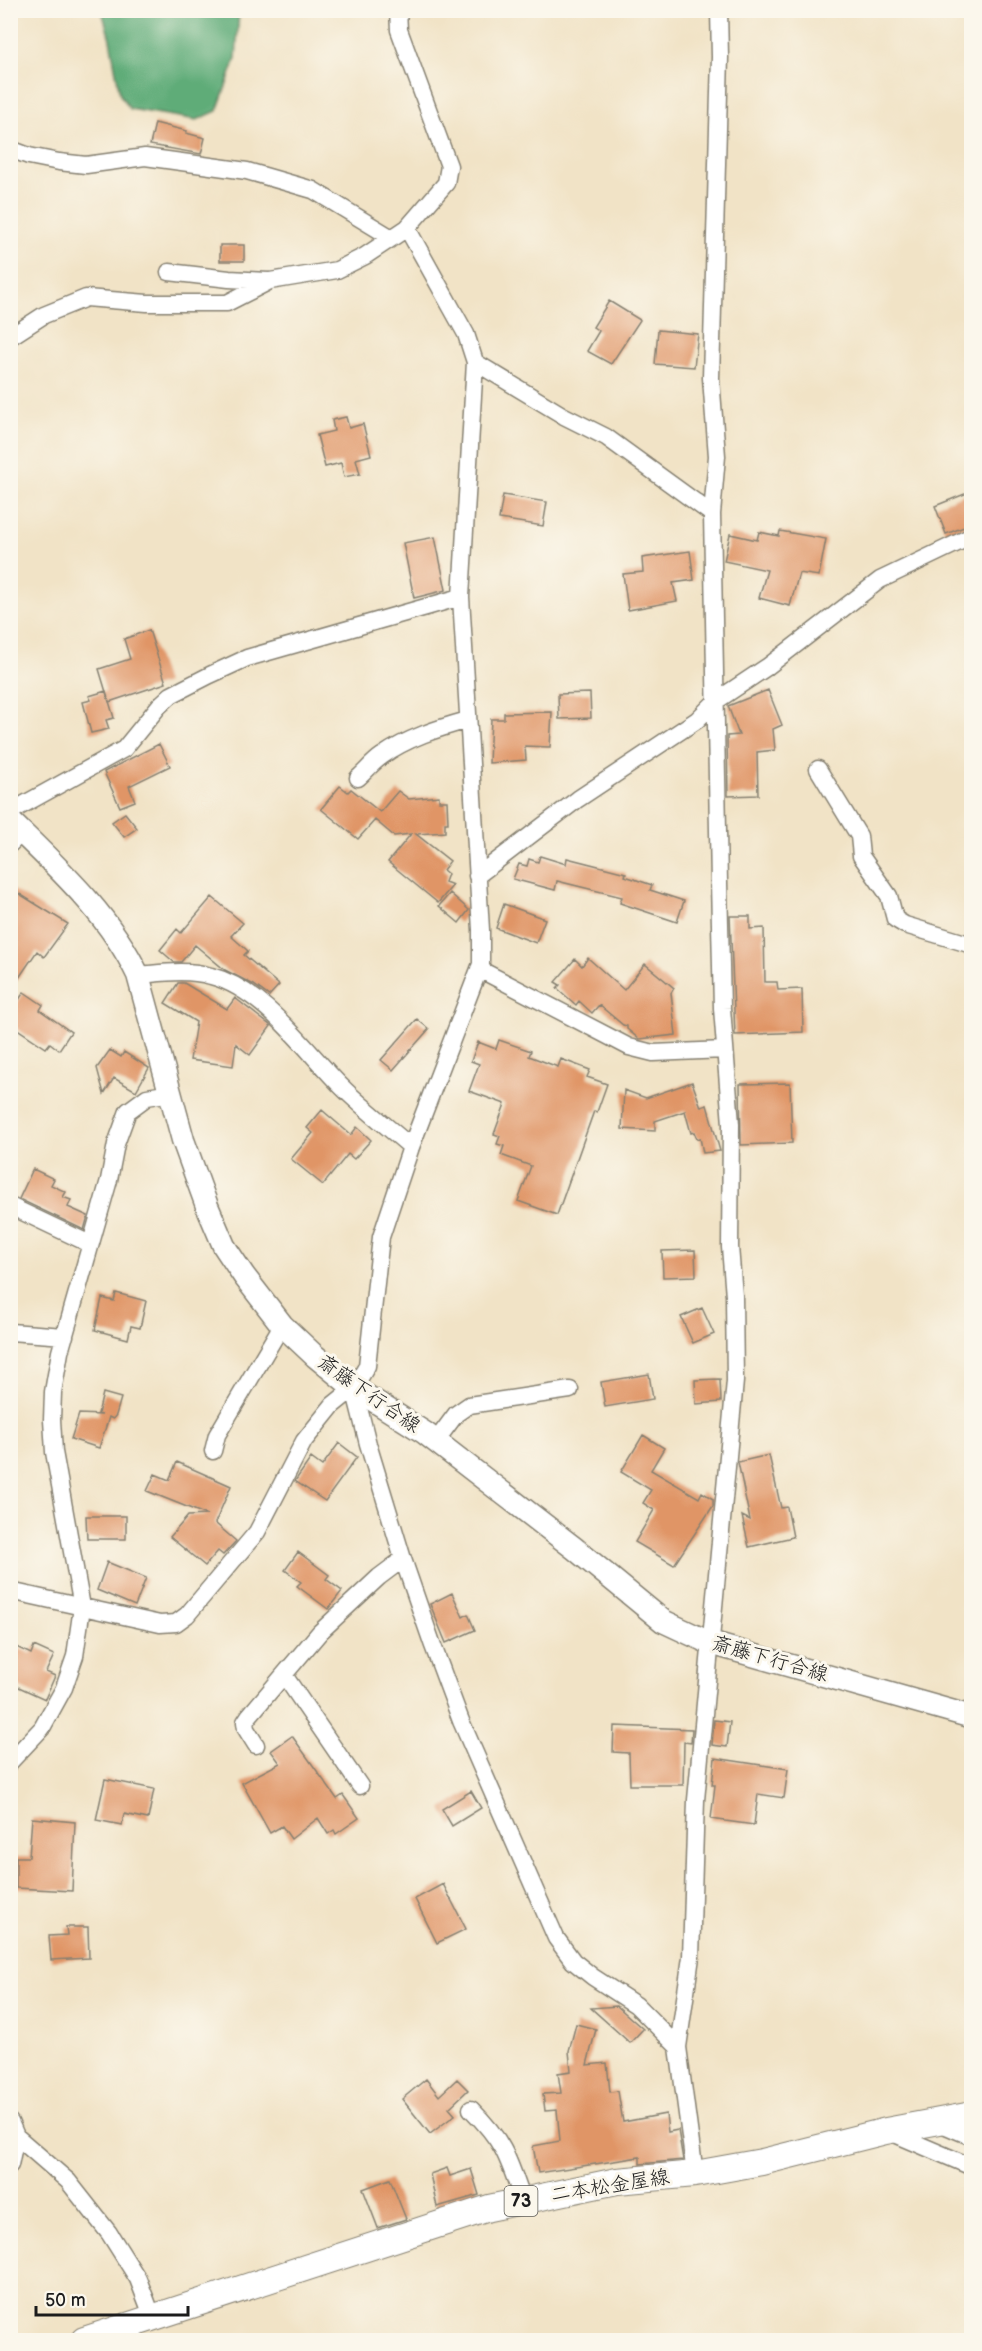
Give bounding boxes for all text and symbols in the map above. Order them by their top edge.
street label: 斎藤下行合線 [313,1350,425,1438]
street label: 斎藤下行合線 [709,1631,831,1687]
street label: 二本松金屋線 [549,2165,671,2207]
road number: 73 [504,2186,538,2216]
scale bar [36,2279,188,2317]
text: 50 m [45,2290,86,2311]

